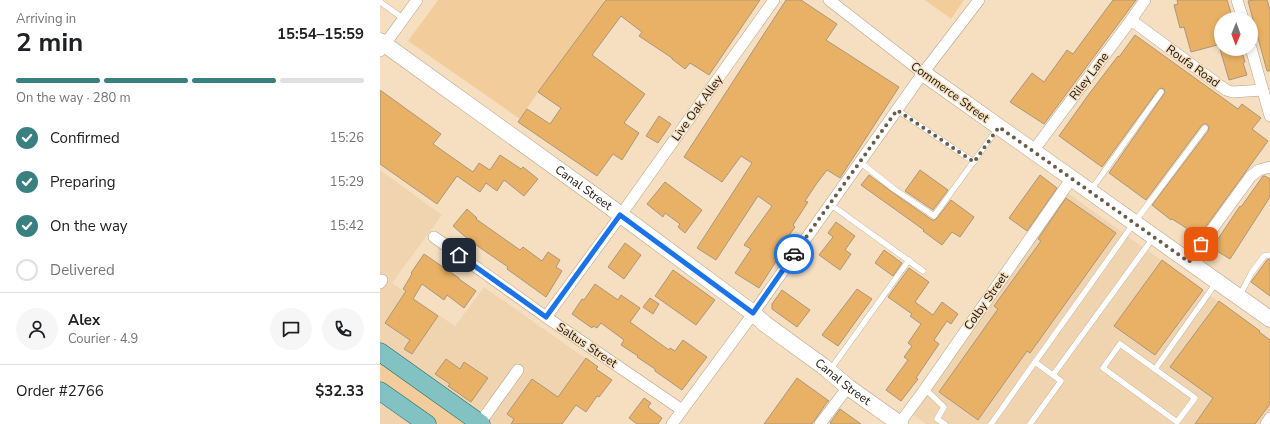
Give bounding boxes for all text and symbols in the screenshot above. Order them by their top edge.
text: Arriving in [16,10,76,28]
north arrow [1214,12,1258,56]
map controls [1214,12,1258,56]
text: 15:54–15:59 [277,24,364,44]
text: 2 min [16,25,83,60]
street label: Roufa Road [1163,41,1223,91]
street label: Riley Lane [1066,49,1112,103]
street label: Commerce Street [908,58,993,126]
street label: Live Oak Alley [668,71,727,144]
text: On the way · 280 m [16,89,131,107]
icon: check [16,127,38,149]
text: Confirmed [50,128,120,148]
text: 15:26 [330,129,364,147]
street label: Canal Street [552,162,616,214]
icon: check [16,171,38,193]
text: Preparing [50,172,115,192]
text: 15:29 [330,173,364,191]
icon: check [16,215,38,237]
text: On the way [50,216,128,236]
text: 15:42 [330,217,364,235]
pin [1184,227,1218,261]
icon: bag [1190,233,1212,255]
courier [774,234,814,274]
pin [442,238,476,272]
icon: car [783,243,805,265]
icon: home [448,244,470,266]
text: Delivered [50,260,115,280]
street label: Colby Street [960,268,1012,333]
button: person [16,308,58,350]
button: chat [270,308,312,350]
button: phone [322,308,364,350]
text: Alex [68,310,100,330]
street label: Saltus Street [554,319,621,372]
text: Courier · 4.9 [68,330,138,348]
street label: Canal Street [812,355,875,409]
text: Order #2766 [16,381,104,401]
text: $32.33 [315,381,364,401]

